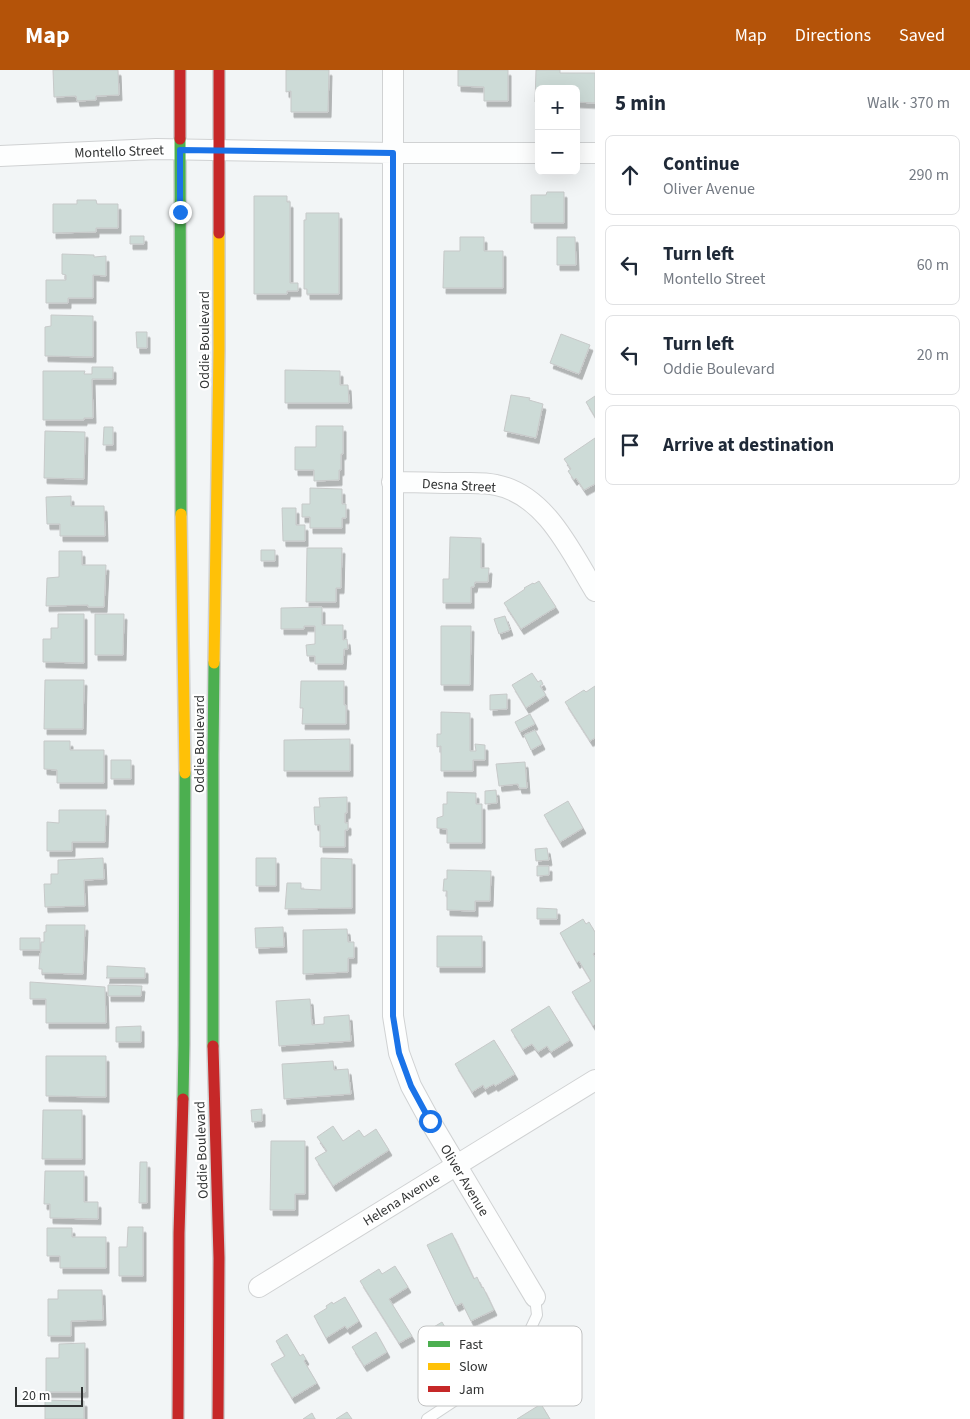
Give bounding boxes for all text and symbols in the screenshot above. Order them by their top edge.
text: Map [25,18,70,53]
text: Map [735,23,767,48]
text: Directions [795,23,871,48]
text: Saved [899,23,945,48]
map controls [535,85,580,175]
button: + [535,85,580,130]
text: 5 min [615,88,666,118]
text: Walk · 370 m [867,92,950,114]
button: − [535,130,580,175]
street label: Montello Street [74,140,164,164]
text: Continue [663,151,740,178]
icon: ahead [616,161,644,189]
text: 290 m [909,164,949,186]
text: Oliver Avenue [663,178,755,200]
route end [169,201,192,224]
text: Turn left [663,241,734,268]
icon: left [616,251,644,279]
text: 60 m [917,254,949,276]
text: Montello Street [663,268,765,290]
street label: Oddie Boulevard [195,291,215,389]
text: Turn left [663,331,734,358]
icon: left [616,341,644,369]
text: 20 m [917,344,949,366]
text: Oddie Boulevard [663,358,775,380]
icon: arrive [616,431,644,459]
text: Arrive at destination [663,432,834,459]
street label: Desna Street [421,474,497,498]
street label: Oddie Boulevard [190,695,210,793]
street label: Oddie Boulevard [190,1101,214,1199]
route start [419,1110,442,1133]
street label: Oliver Avenue [435,1141,493,1220]
street label: Helena Avenue [359,1168,444,1231]
legend [418,1326,582,1406]
text: Fast [459,1335,483,1355]
text: Slow [459,1357,488,1377]
text: Jam [459,1380,484,1400]
scale bar [15,1384,82,1407]
text: 20 m [22,1386,50,1406]

